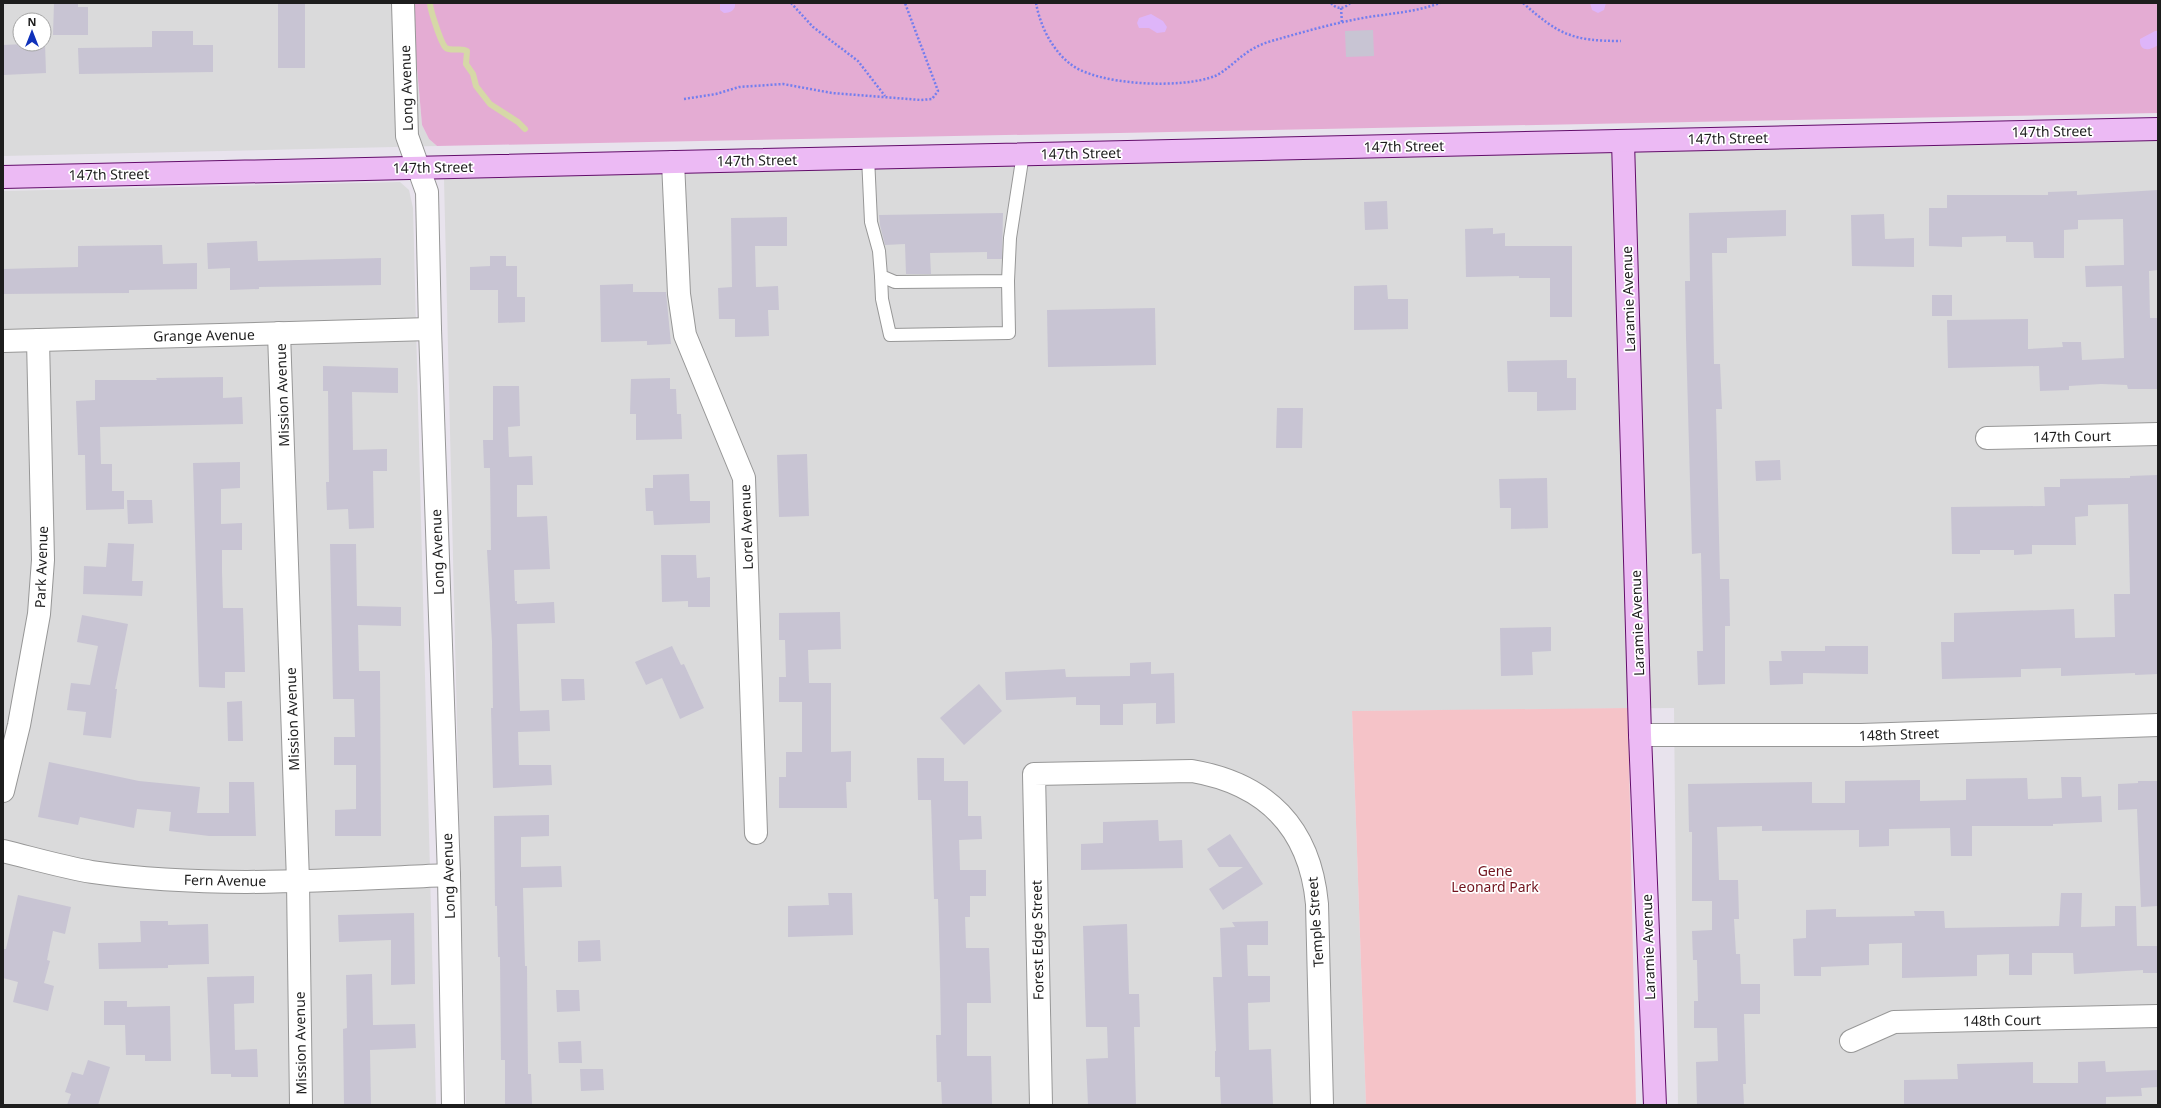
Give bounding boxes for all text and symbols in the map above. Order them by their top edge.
north arrow [12,12,52,52]
text: N [28,14,36,29]
street label: Long Avenue [395,45,417,131]
street label: 147th Street [2012,121,2092,141]
street label: 147th Street [1688,128,1768,148]
street label: 147th Street [1364,136,1444,156]
street label: 147th Street [1041,143,1121,163]
street label: 147th Street [717,150,797,170]
street label: 147th Street [393,157,473,177]
street label: 147th Street [69,164,149,184]
street label: Laramie Avenue [1617,246,1639,352]
street label: Grange Avenue [153,325,255,345]
street label: Mission Avenue [271,343,293,447]
street label: 147th Court [2033,426,2111,446]
street label: Lorel Avenue [735,484,757,570]
street label: Long Avenue [426,509,448,595]
street label: Park Avenue [30,525,52,609]
street label: Laramie Avenue [1626,570,1648,676]
street label: Mission Avenue [281,667,303,771]
street label: 148th Street [1858,723,1940,745]
street label: Long Avenue [437,833,459,919]
park label: Gene Leonard Park [1451,861,1539,896]
street label: Fern Avenue [184,870,266,890]
street label: Temple Street [1302,876,1328,968]
street label: Forest Edge Street [1026,880,1048,1000]
street label: Laramie Avenue [1637,894,1659,1000]
street label: Mission Avenue [290,991,310,1095]
street label: 148th Court [1963,1010,2041,1030]

